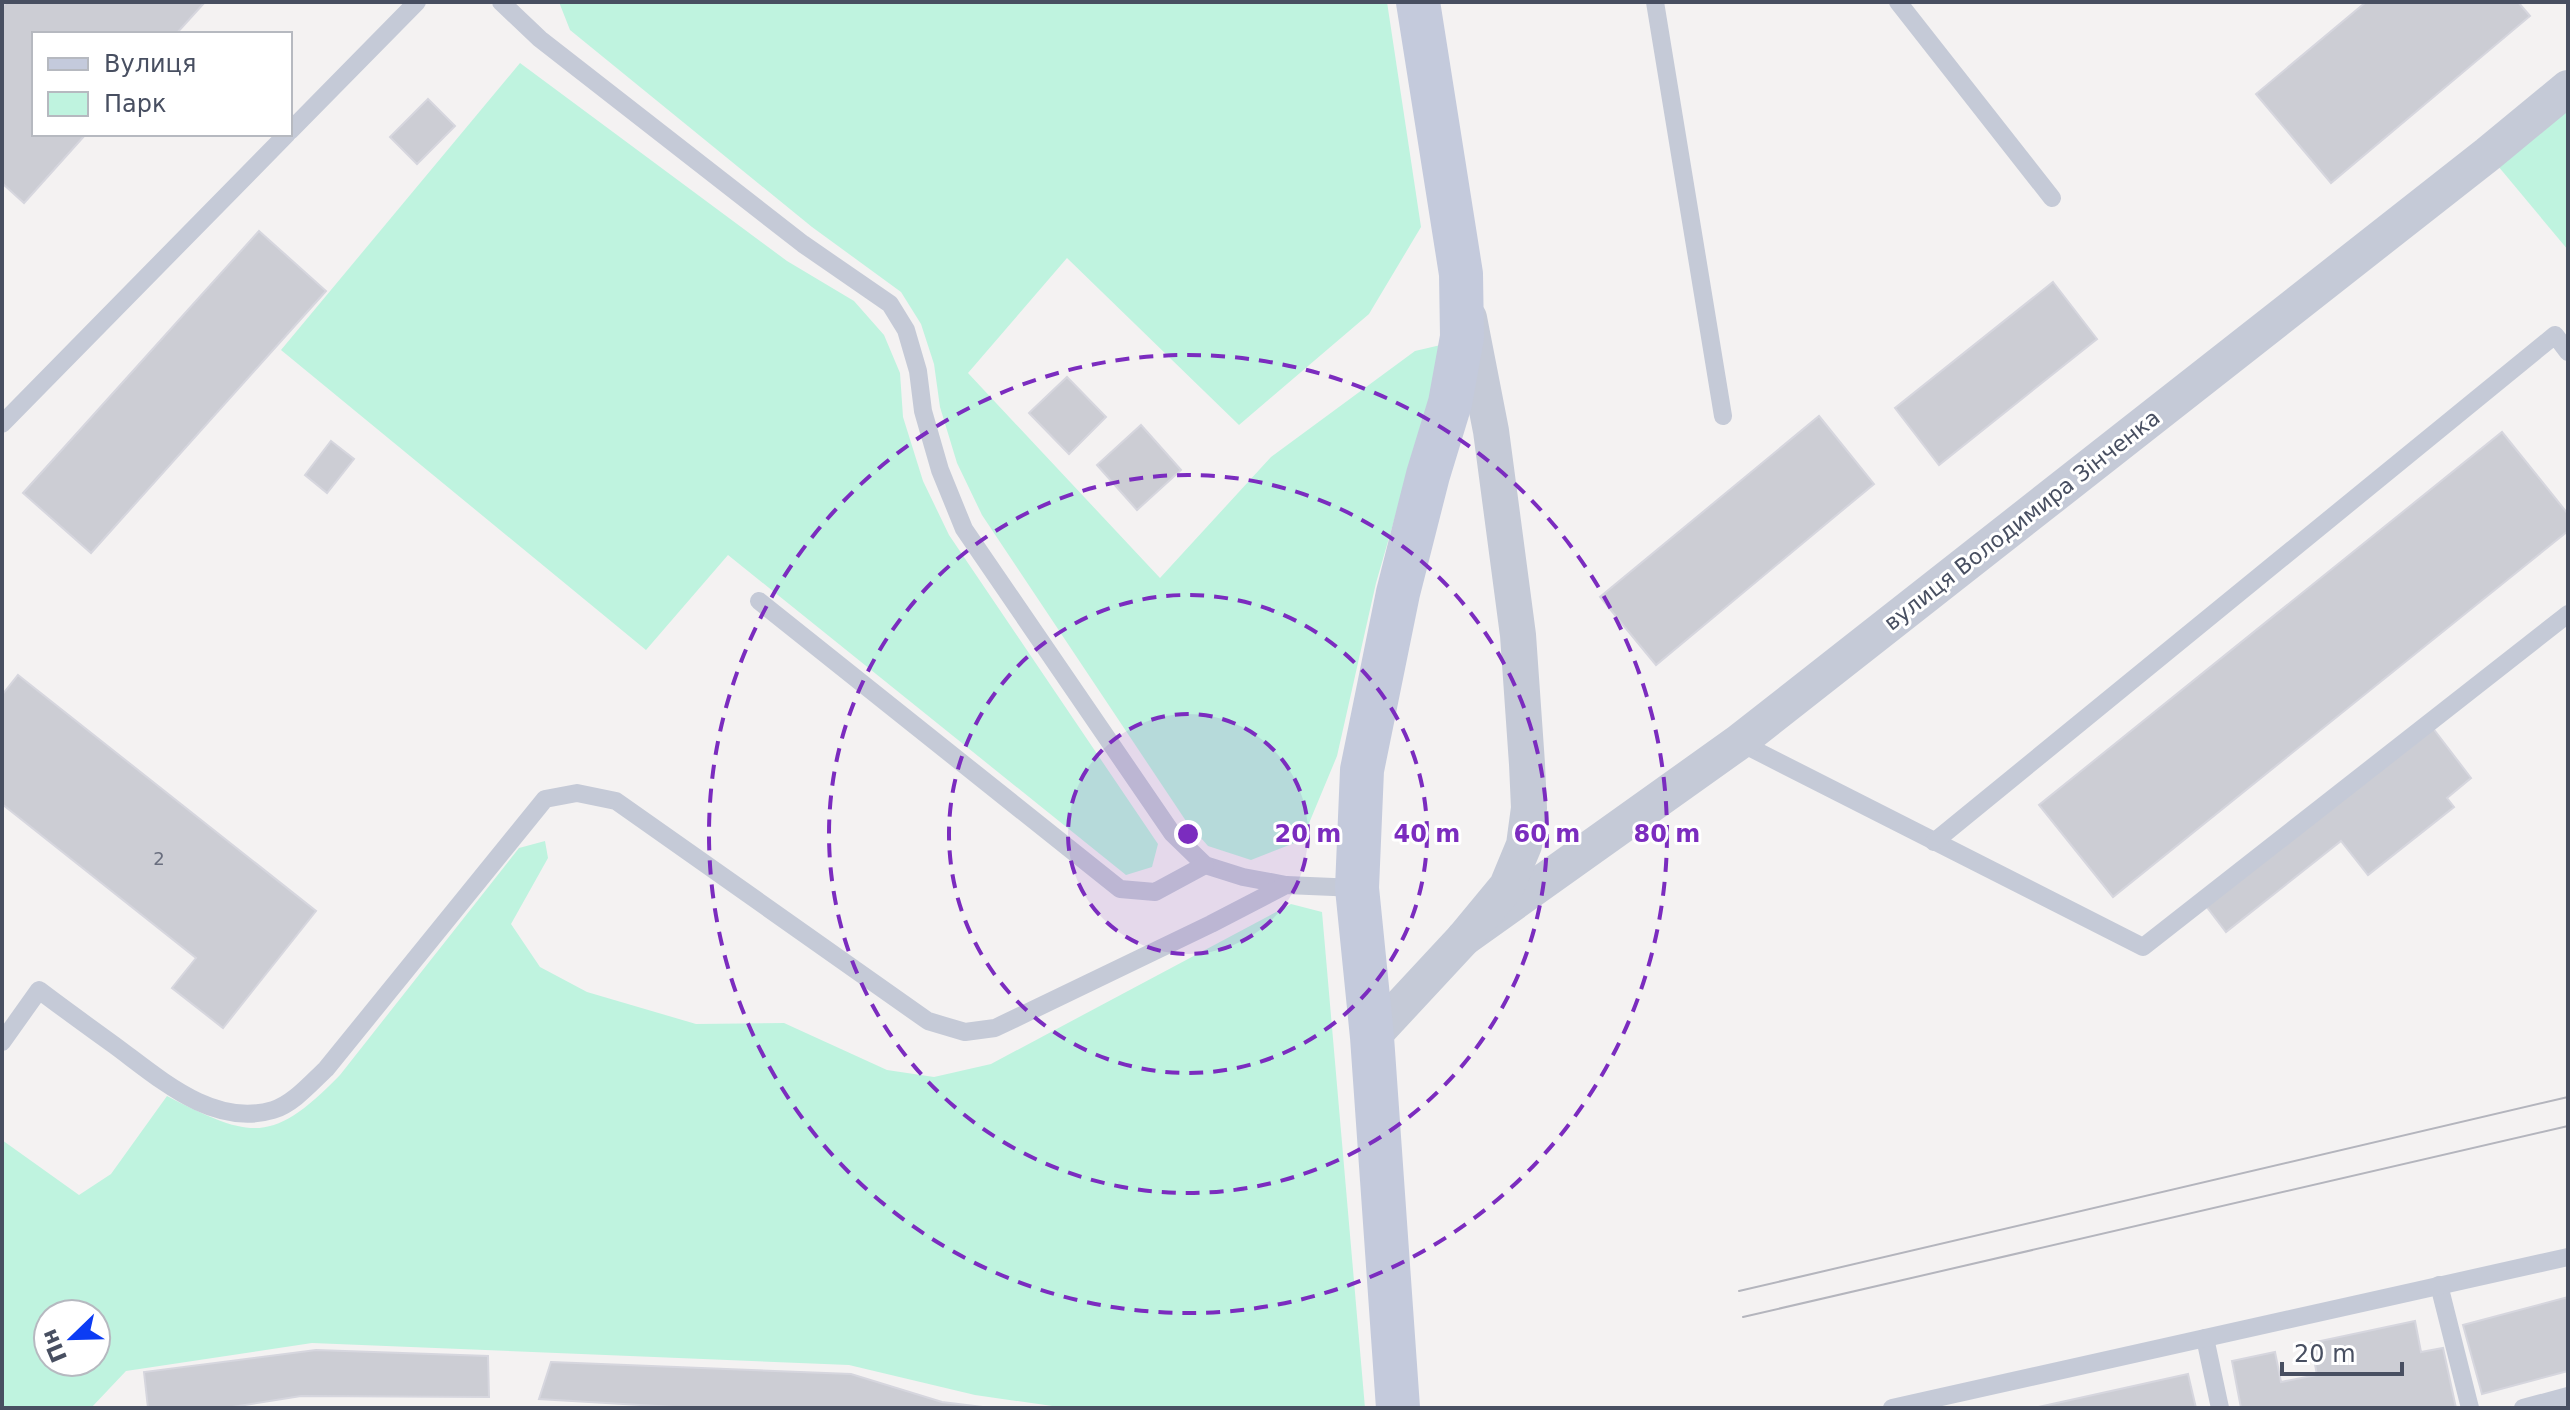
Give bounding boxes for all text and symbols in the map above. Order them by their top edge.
legend [32,32,292,136]
text: Вулиця [104,50,196,78]
text: Парк [104,90,166,118]
street label: вулиця Володимира Зінченка [1879,405,2165,635]
centre of rings [1174,820,1202,848]
text: 20 m [1275,820,1341,848]
text: 40 m [1394,820,1460,848]
text: 60 m [1514,820,1580,848]
text: 80 m [1634,820,1700,848]
house number: 2 [153,848,165,869]
north arrow [32,1298,112,1378]
text: Пн [36,1325,72,1366]
scale bar [2282,1326,2402,1376]
text: 20 m [2294,1340,2356,1368]

